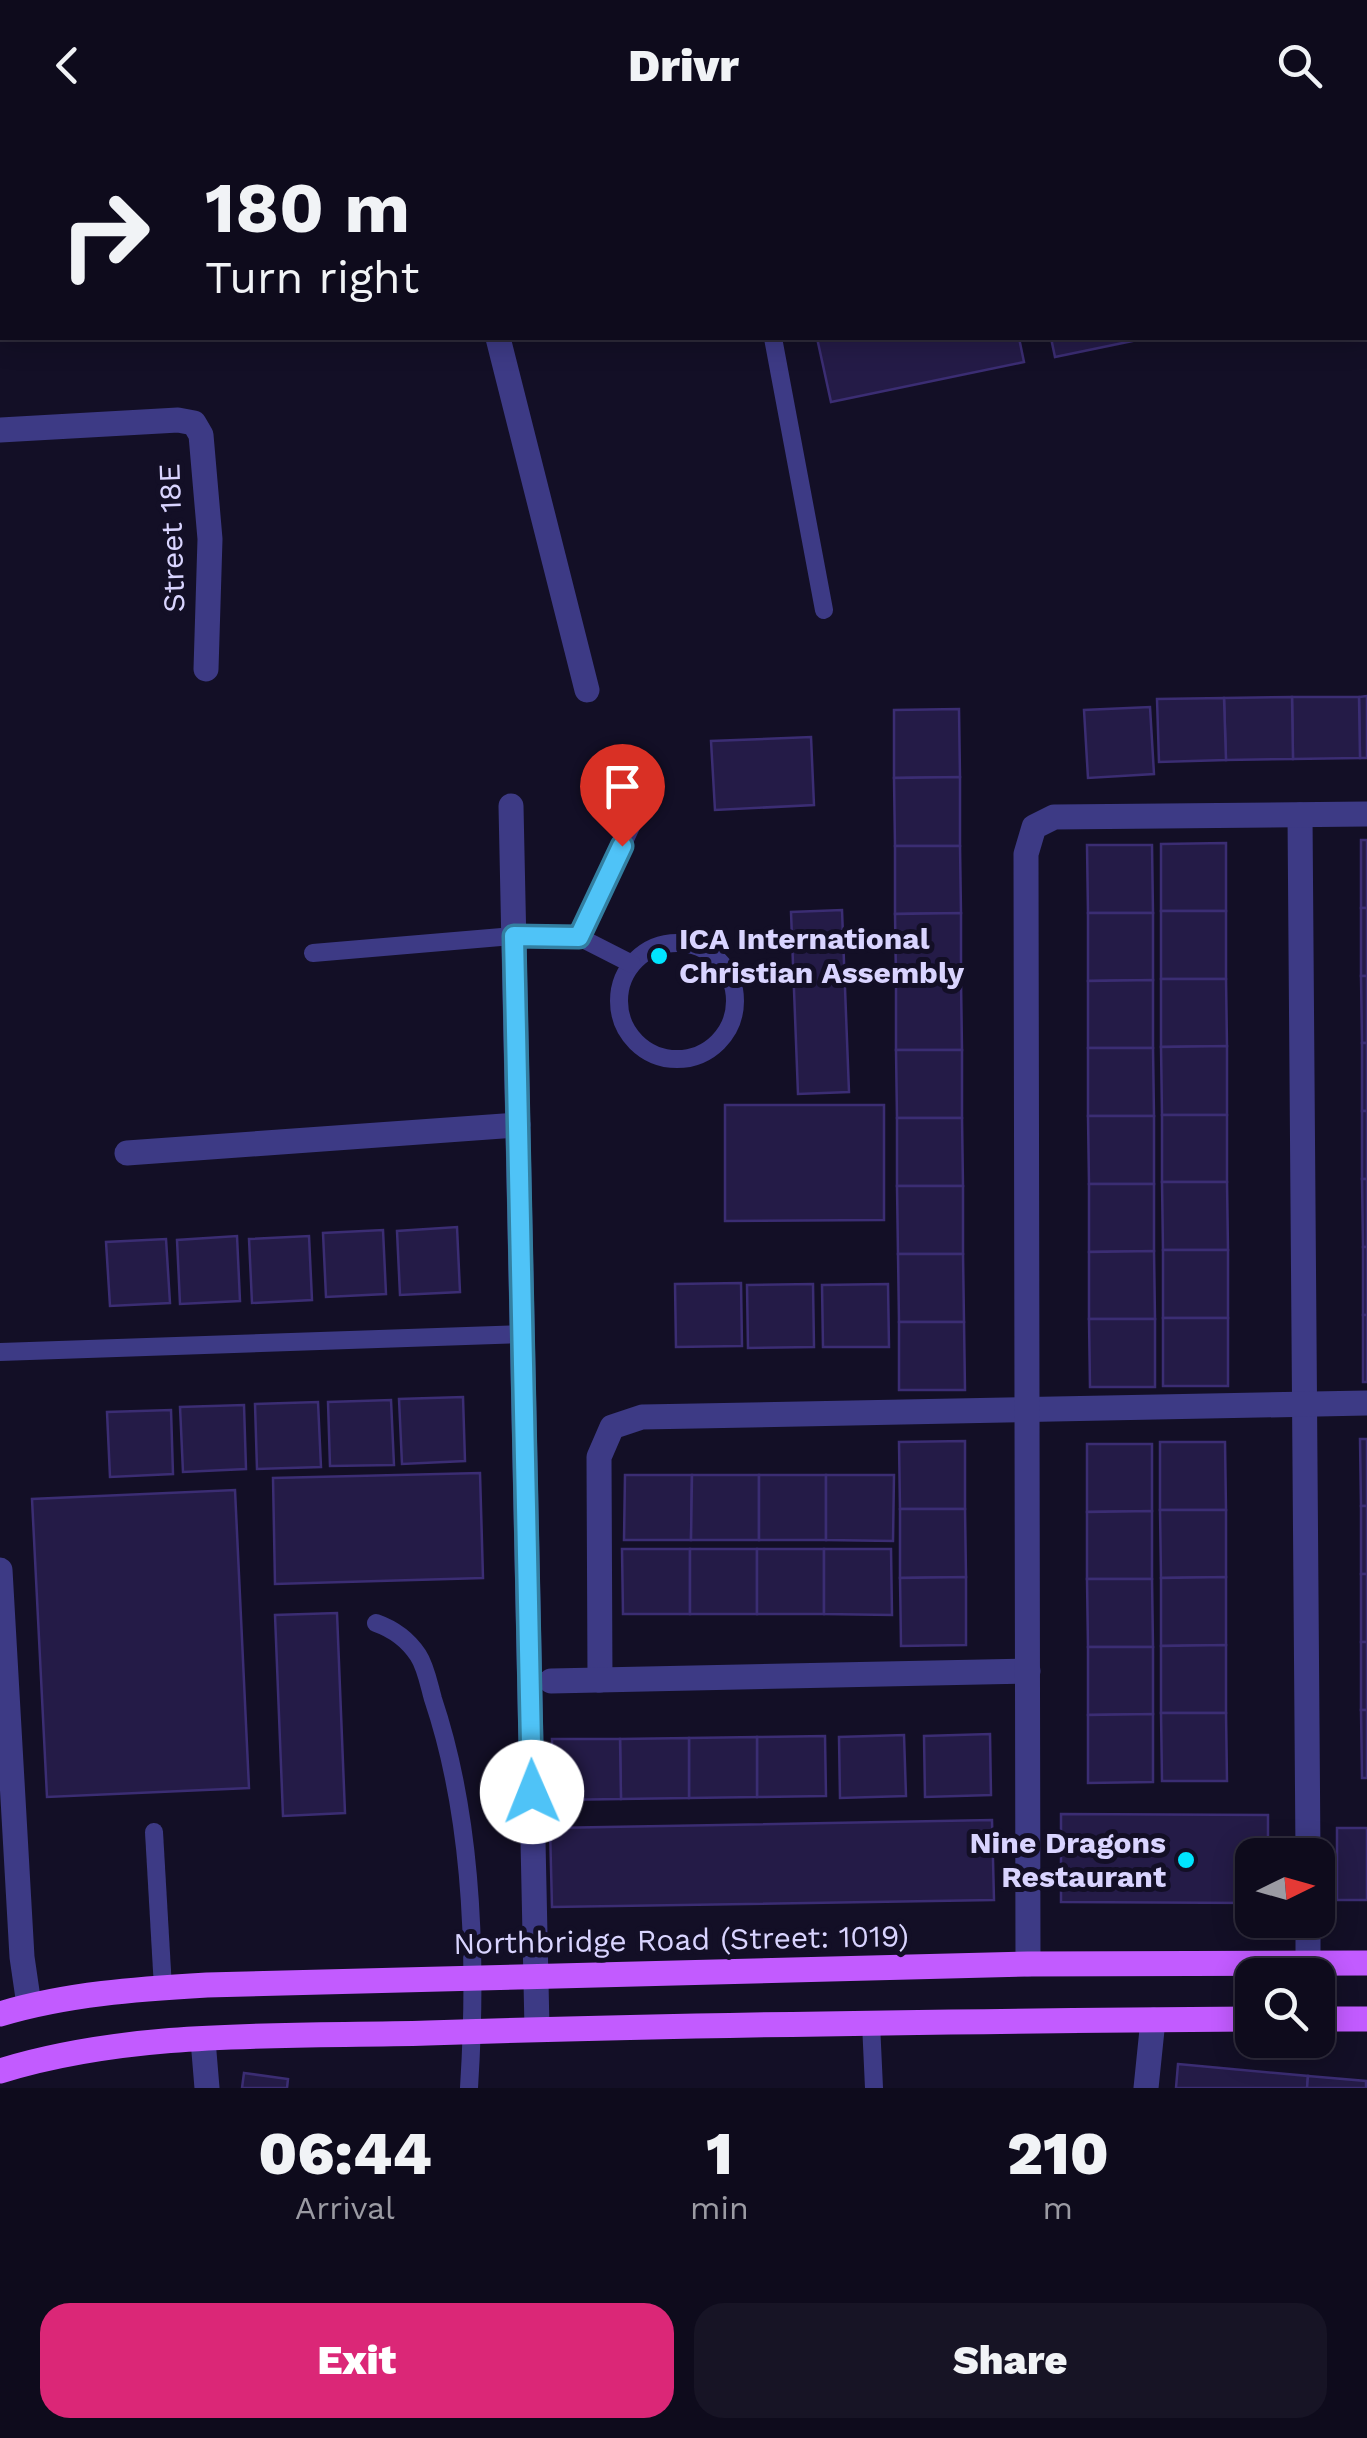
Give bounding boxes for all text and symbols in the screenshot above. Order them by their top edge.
icon: back [40,38,95,93]
icon: search [1272,38,1327,93]
text: Drivr [628,39,739,92]
text: 180 m [205,167,410,249]
icon: right [40,170,170,300]
text: Turn right [205,251,419,304]
street label: Street 18E [151,463,192,613]
pin [580,744,665,847]
icon: arrive [595,759,650,814]
place label: ICA International Christian Assembly [679,921,964,990]
marker: ICA International Christian Assembly [648,945,670,967]
position arrow [480,1740,584,1844]
place label: Nine Dragons Restaurant [969,1825,1166,1894]
north arrow [1235,1838,1335,1938]
map controls [1235,1838,1335,2058]
marker: Nine Dragons Restaurant [1175,1849,1197,1871]
street label: Northbridge Road (Street: 1019) [453,1918,909,1961]
button: search [1235,1958,1335,2058]
text: 06:44 [258,2118,432,2189]
text: 1 [706,2118,733,2189]
text: 210 [1007,2118,1109,2189]
text: Arrival [295,2189,395,2227]
text: min [690,2189,749,2227]
text: m [1043,2189,1073,2227]
button: Exit [40,2303,674,2418]
button: Share [694,2303,1327,2418]

